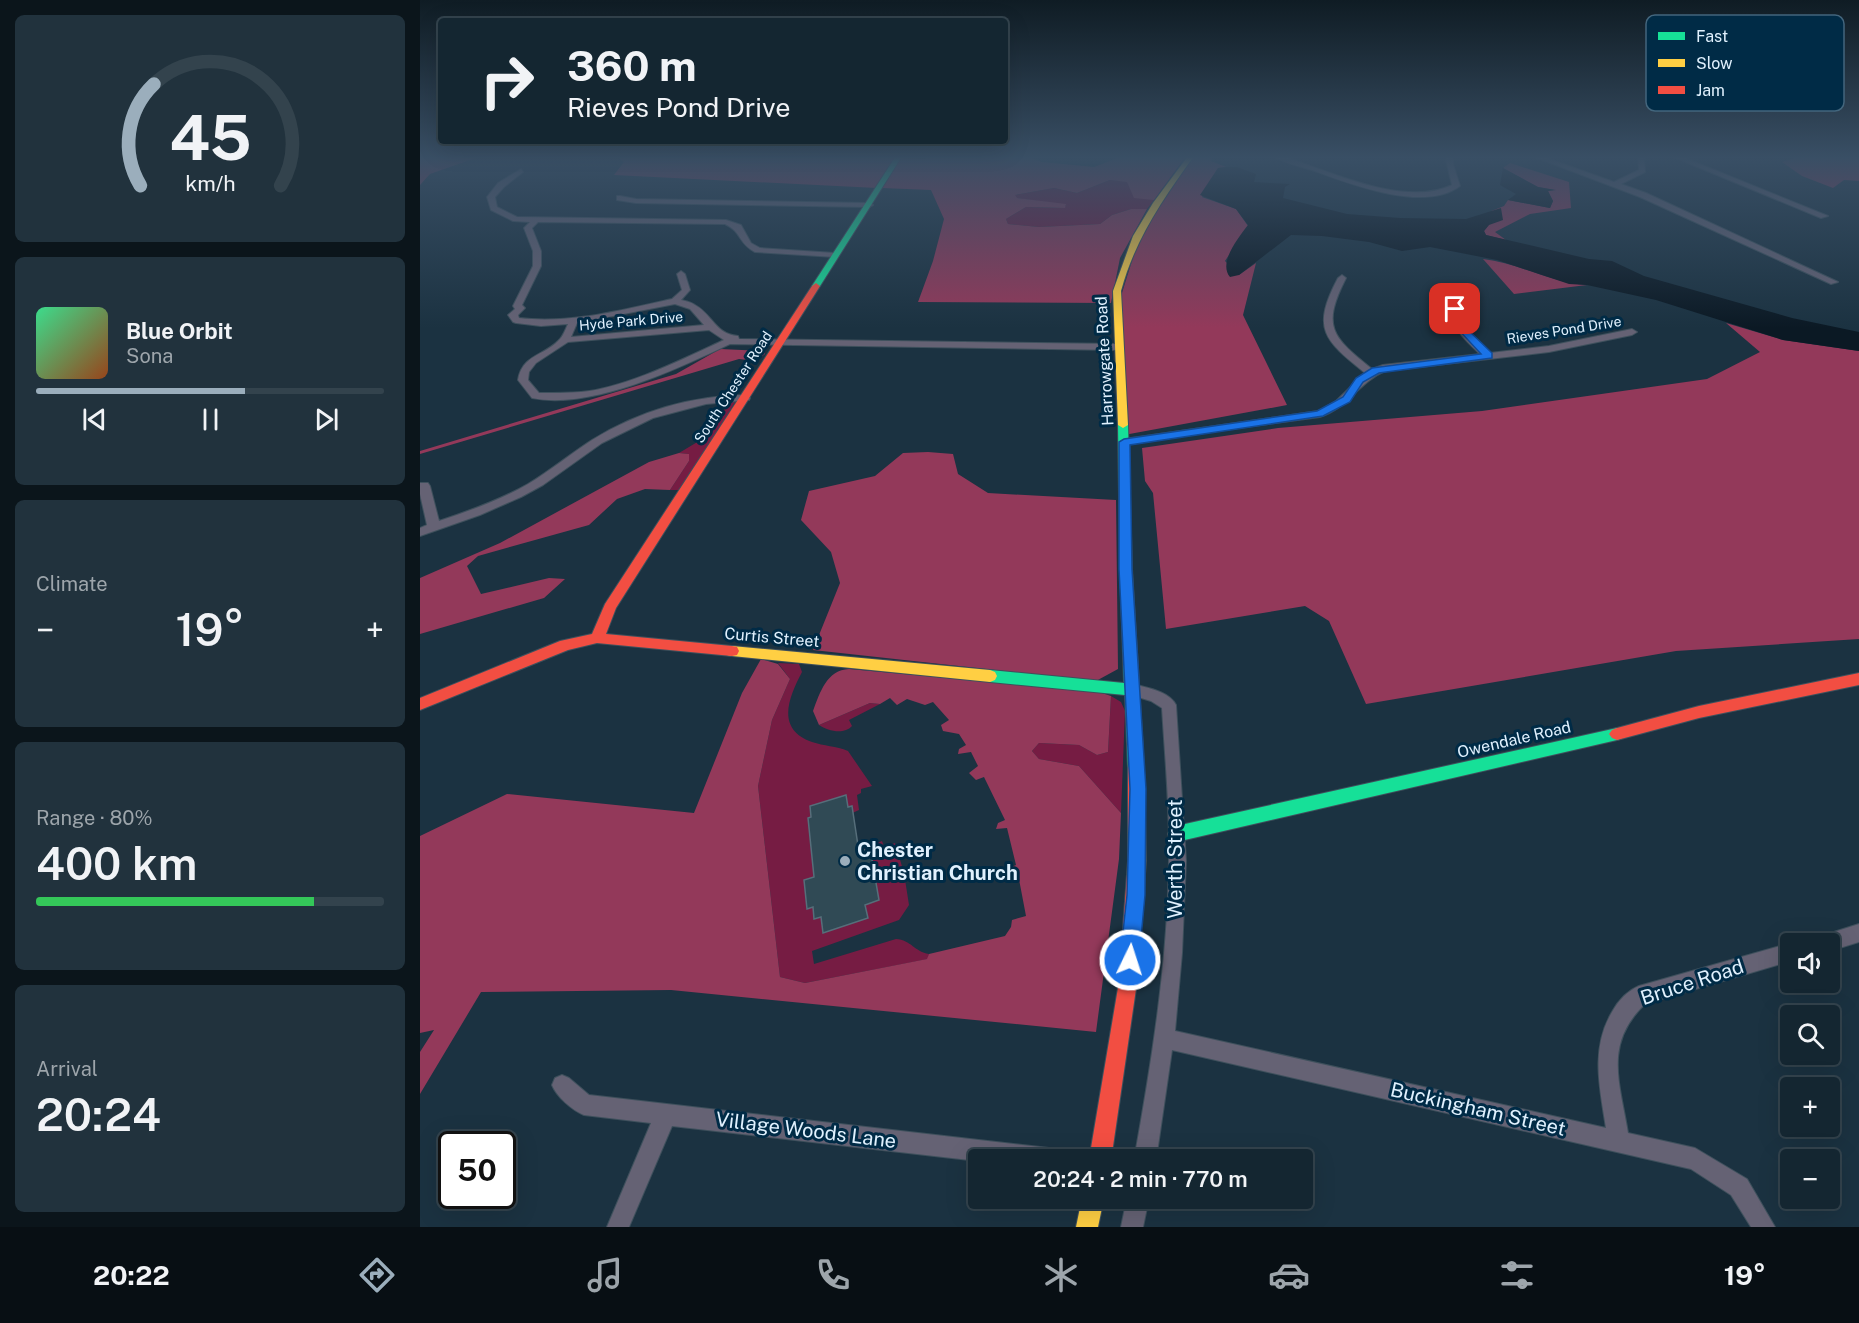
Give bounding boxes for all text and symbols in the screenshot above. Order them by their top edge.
legend [1646,15,1844,111]
text: Fast [1696,27,1728,46]
text: 360 m [567,41,697,90]
icon: right [468,42,546,120]
text: Slow [1696,54,1733,73]
text: Jam [1696,81,1725,100]
text: Rieves Pond Drive [567,91,791,123]
text: 45 [169,101,251,174]
text: km/h [185,171,235,196]
pin [1429,283,1480,334]
icon: arrive [1438,292,1471,325]
street label: Harrowgate Road [1092,296,1117,426]
street label: Hyde Park Drive [578,308,684,334]
street label: Rieves Pond Drive [1506,313,1623,347]
text: Blue Orbit [126,318,233,344]
street label: South Chester Road [691,328,775,446]
text: Sona [126,344,173,368]
icon: previous [78,403,111,436]
icon: pause [194,403,227,436]
icon: next [310,403,343,436]
text: Climate [36,572,108,596]
text: 19° [176,603,244,656]
text: − [36,611,54,649]
text: + [366,611,384,649]
street label: Curtis Street [724,624,820,651]
street label: Owendale Road [1455,717,1573,762]
street label: Werth Street [1163,799,1187,919]
text: Range · 80% [36,806,153,830]
text: 400 km [36,837,197,890]
place label: Chester Christian Church [857,838,1018,885]
marker: Chester Christian Church [838,854,852,868]
position arrow [1098,928,1162,992]
map controls [1780,933,1840,1209]
button: sound [1780,933,1840,993]
street label: Bruce Road [1637,954,1747,1010]
button: search [1780,1005,1840,1065]
text: Arrival [36,1057,98,1081]
street label: Buckingham Street [1388,1077,1568,1141]
button: + [1780,1077,1840,1137]
text: 20:24 [36,1088,161,1141]
street label: Village Woods Lane [714,1107,898,1153]
speed limit sign: 50 [438,1131,516,1209]
button: − [1780,1149,1840,1209]
text: 20:24 · 2 min · 770 m [1033,1166,1248,1192]
icon: directions [356,1254,398,1296]
icon: music [584,1254,626,1296]
icon: phone [812,1254,854,1296]
icon: climate [1040,1254,1082,1296]
icon: car [1268,1254,1310,1296]
icon: filters [1496,1254,1538,1296]
text: 20:22 [93,1259,170,1291]
text: 19° [1724,1259,1766,1291]

